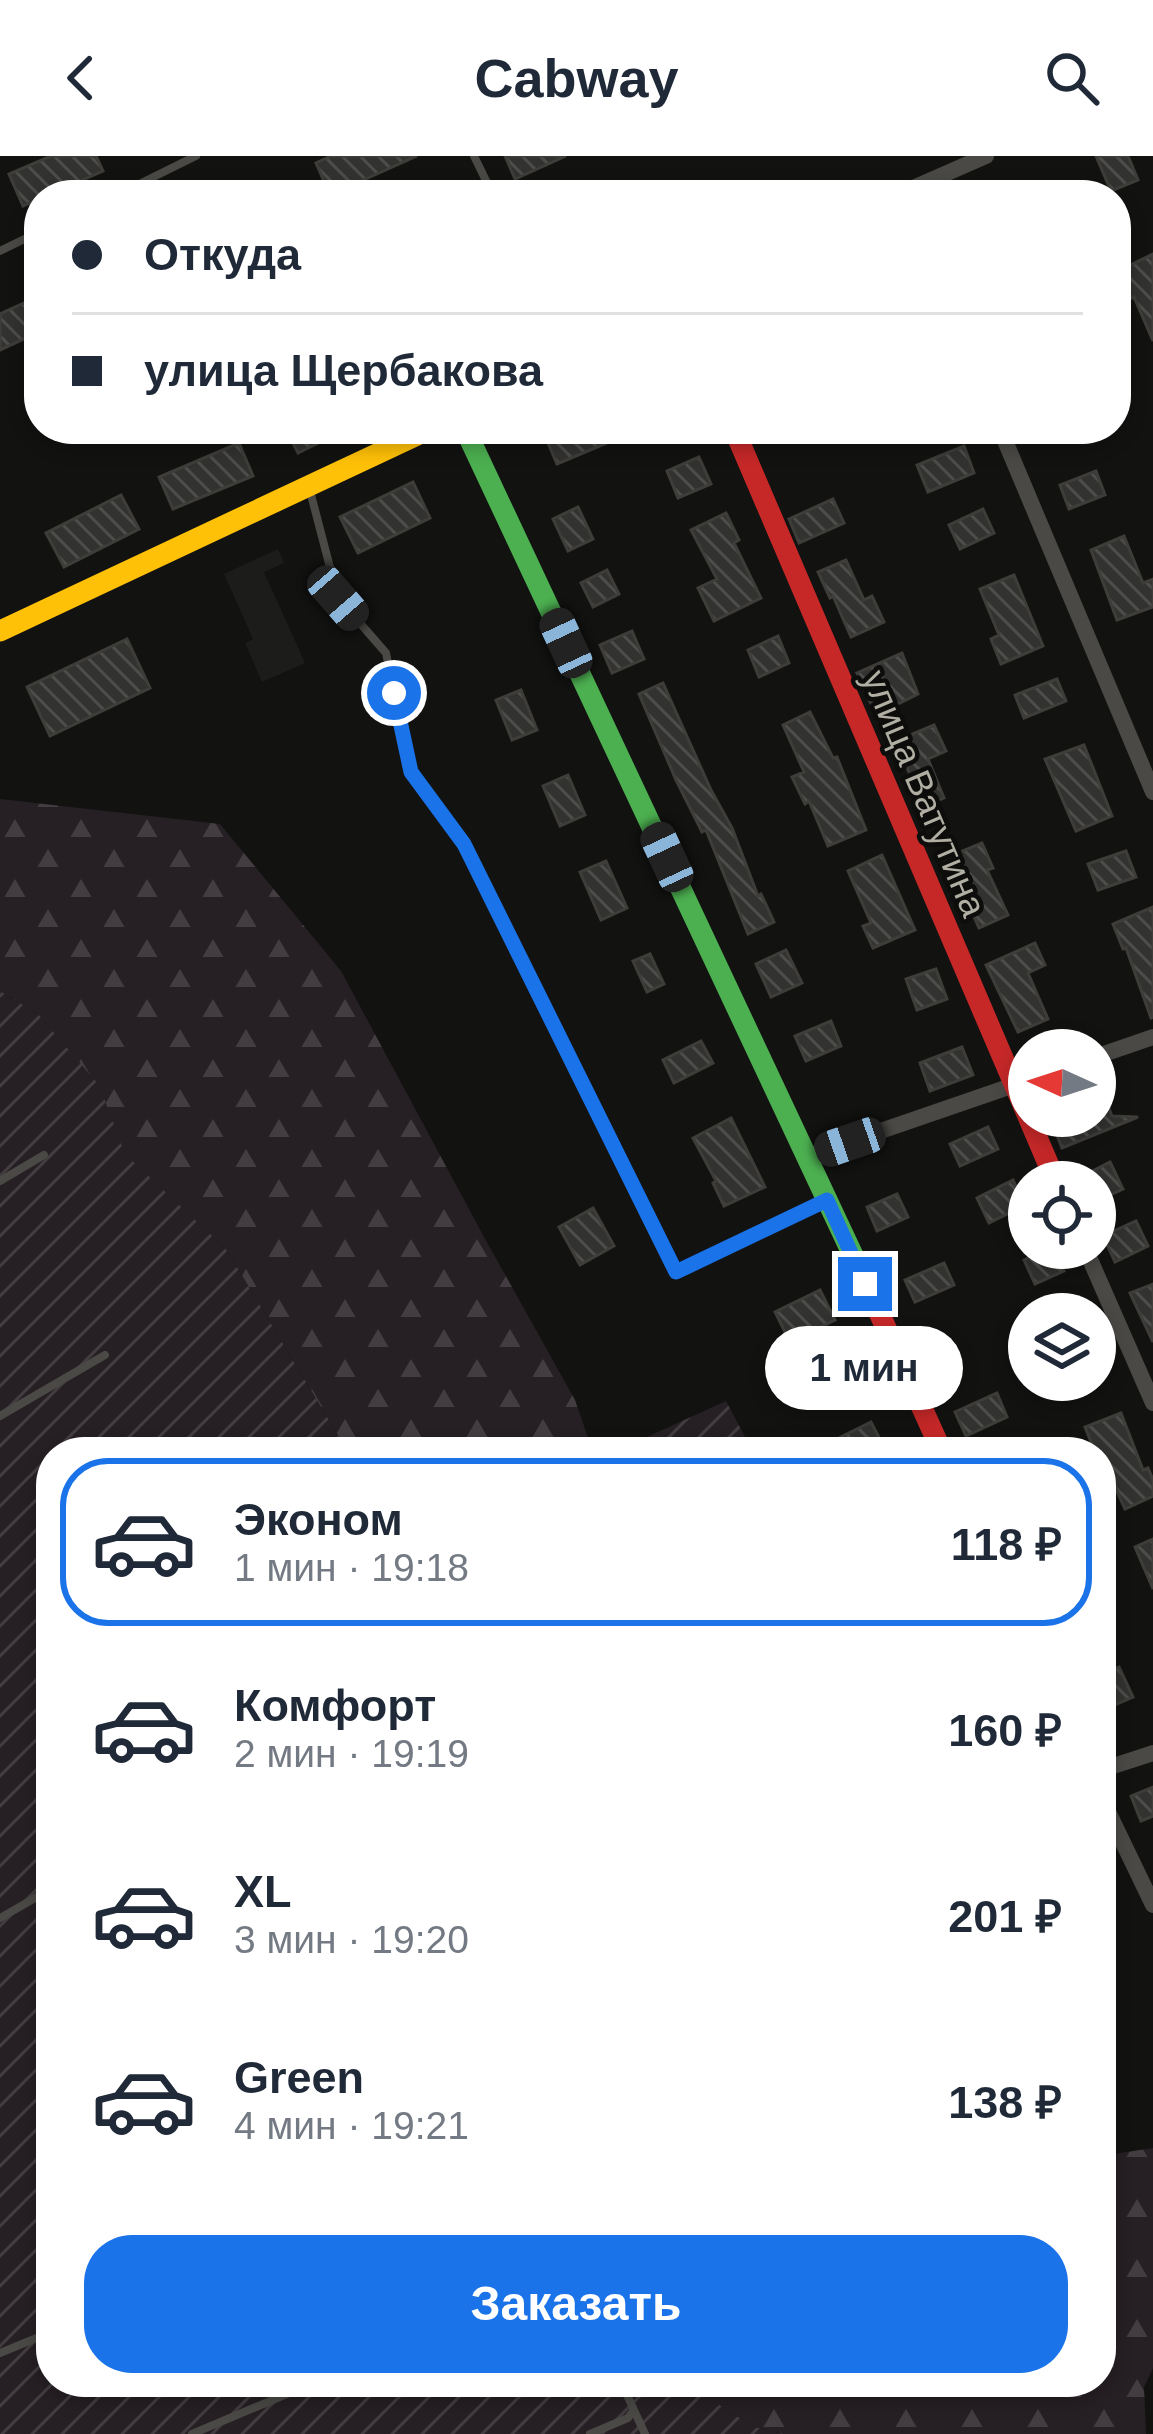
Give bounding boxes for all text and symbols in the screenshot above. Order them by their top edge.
icon: back [48,45,114,111]
icon: search [1039,45,1105,111]
text: Cabway [474,48,679,108]
text: Откуда [144,229,301,280]
text: улица Щербакова [144,345,543,396]
car [301,559,375,637]
car [534,603,598,683]
street label: улица Ватутина [854,664,995,923]
route start [367,666,421,720]
car [635,817,699,897]
north arrow [1008,1029,1116,1137]
map controls [1008,1029,1116,1401]
car [810,1113,890,1171]
button: locate [1008,1161,1116,1269]
route end [838,1257,892,1311]
button: layers [1008,1293,1116,1401]
callout: 1 мин [766,1326,964,1410]
text: 1 мин [810,1346,918,1389]
icon: car [90,1488,198,1596]
text: Эконом [234,1494,403,1545]
text: 118 ₽ [951,1519,1062,1570]
text: 1 мин · 19:18 [234,1546,469,1589]
icon: car [90,1674,198,1782]
text: Комфорт [234,1680,436,1731]
text: 160 ₽ [948,1705,1062,1756]
text: 2 мин · 19:19 [234,1732,469,1775]
icon: car [90,1860,198,1968]
text: XL [234,1866,292,1917]
text: 201 ₽ [948,1891,1062,1942]
text: 3 мин · 19:20 [234,1918,469,1961]
icon: car [90,2046,198,2154]
text: Green [234,2052,364,2103]
text: 138 ₽ [948,2077,1062,2128]
text: 4 мин · 19:21 [234,2104,469,2147]
button: Заказать [84,2235,1068,2373]

